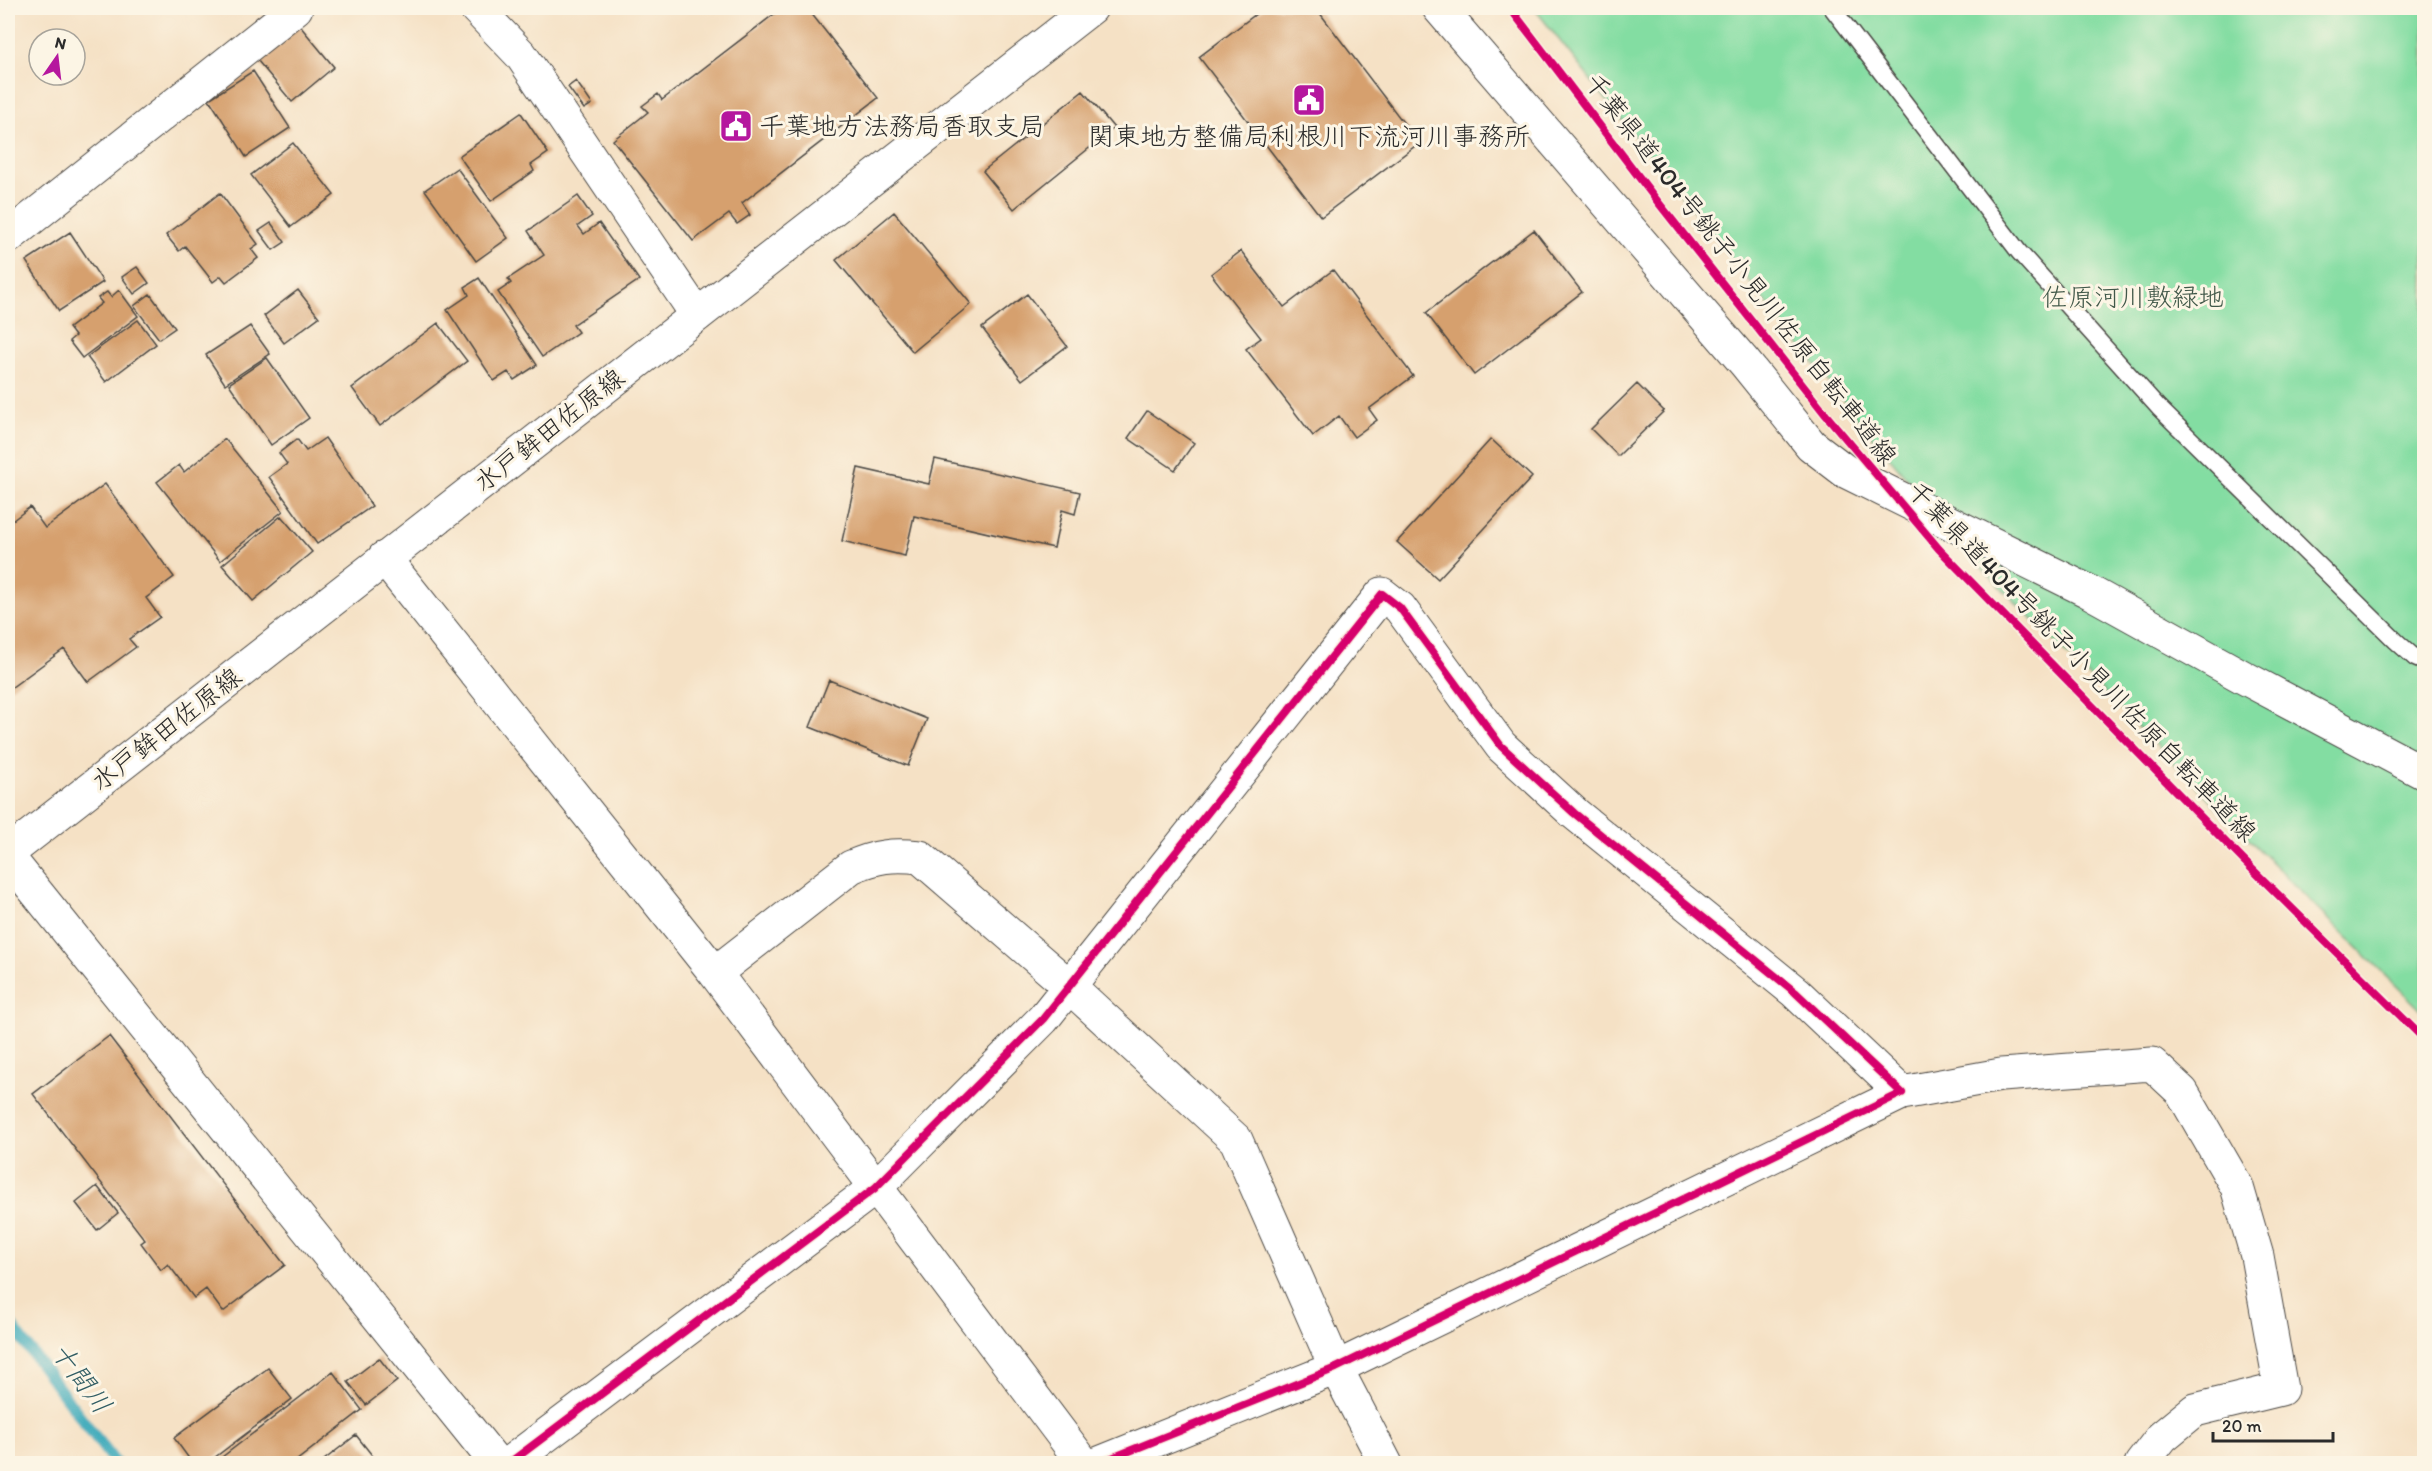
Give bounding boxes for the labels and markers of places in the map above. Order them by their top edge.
public building icon: 関東地方整備局利根川下流河川事務所 [1291,82,1327,118]
public building icon: 千葉地方法務局香取支局 [718,108,754,144]
place label: 千葉地方法務局香取支局 [759,110,1045,142]
place label: 関東地方整備局利根川下流河川事務所 [1088,120,1530,152]

